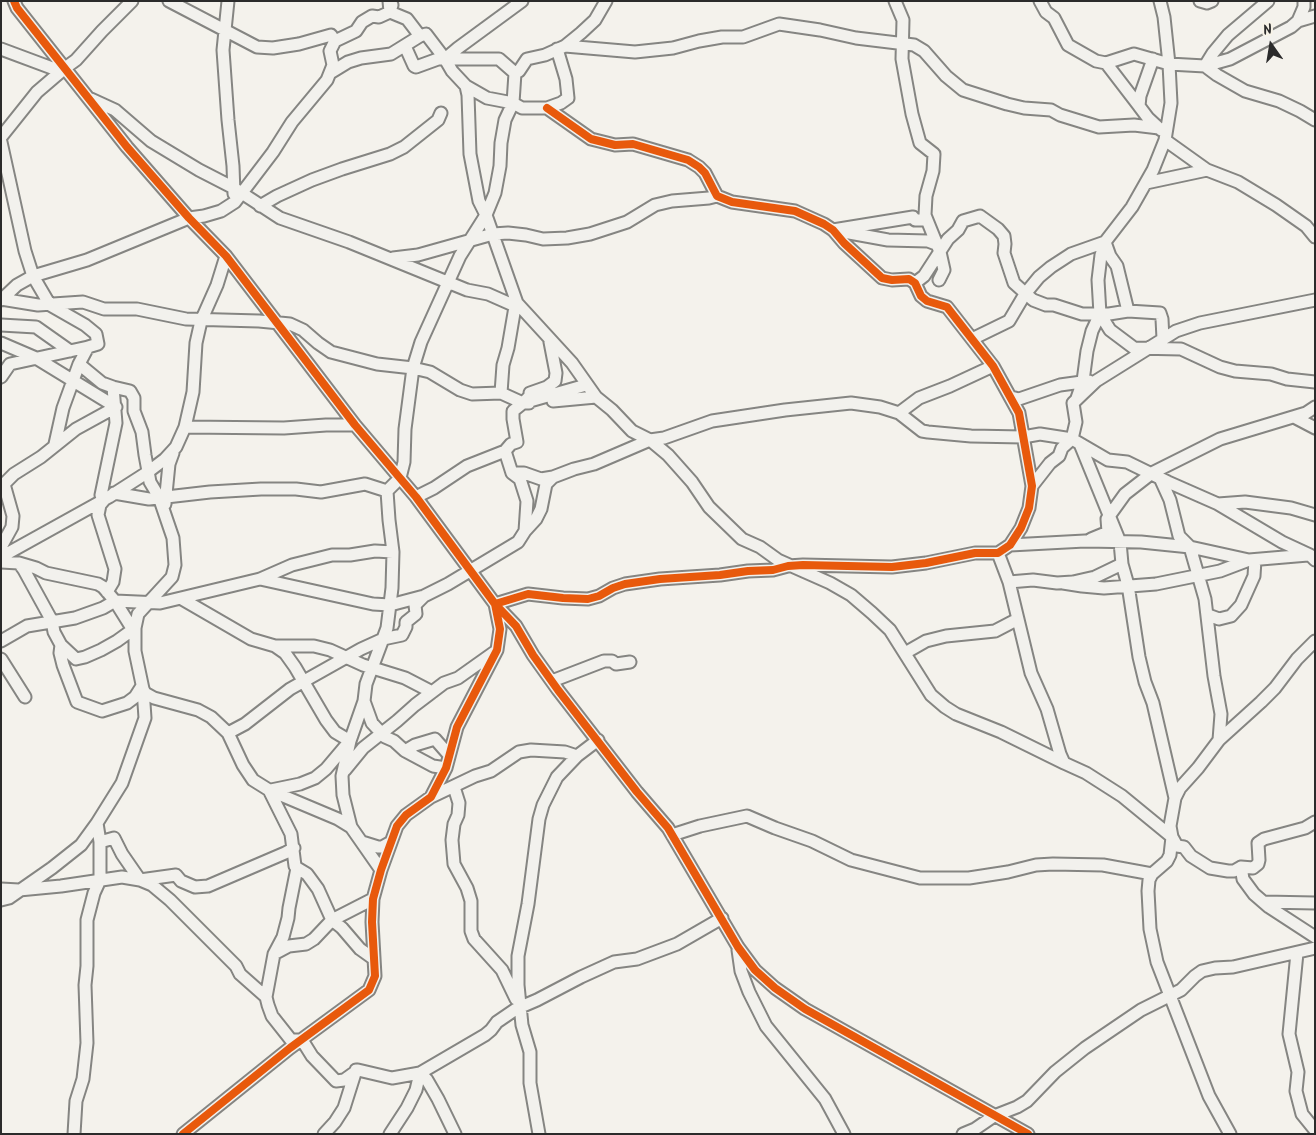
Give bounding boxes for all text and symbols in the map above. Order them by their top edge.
text: N [1261,19,1274,42]
north arrow [1246,20,1296,70]

